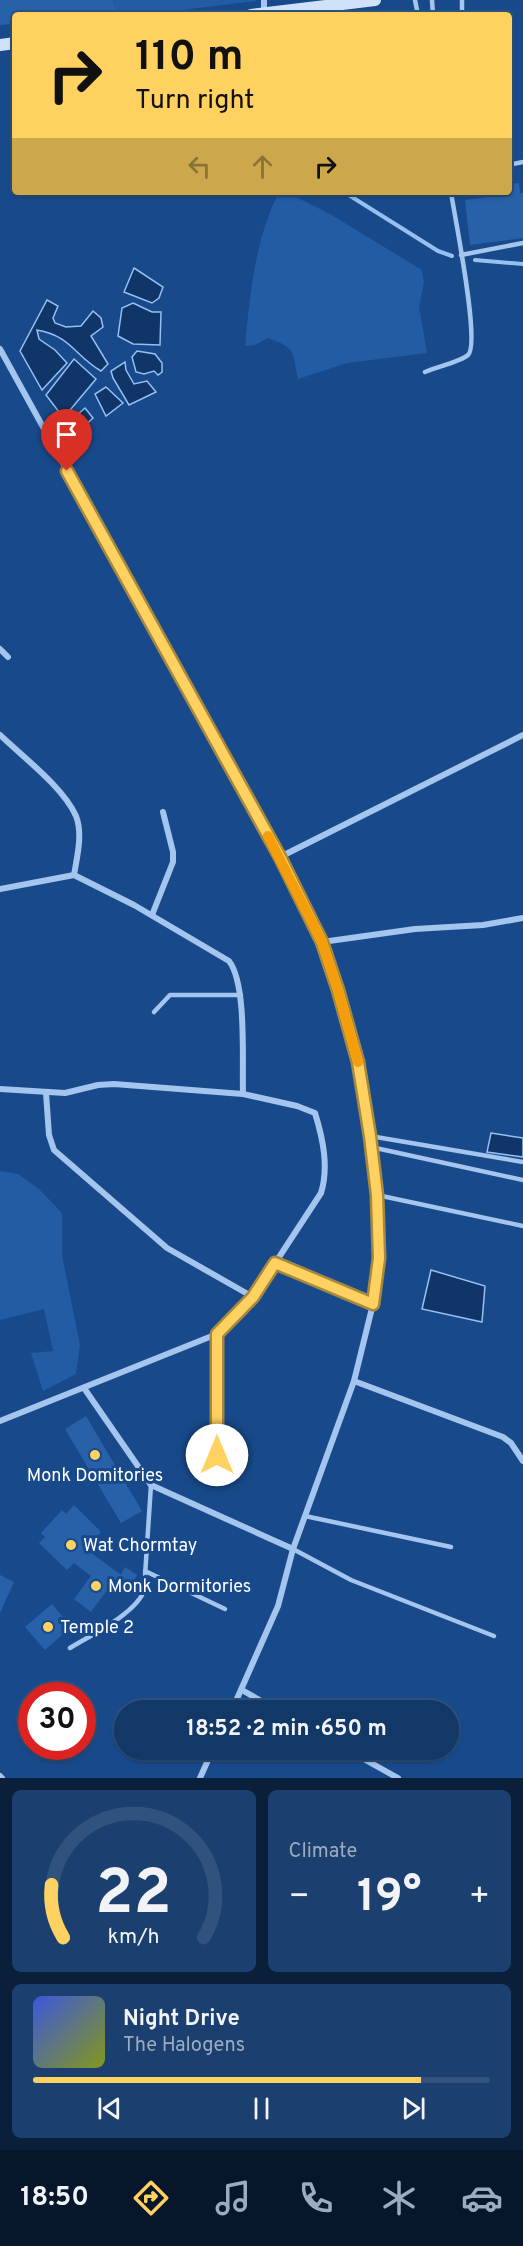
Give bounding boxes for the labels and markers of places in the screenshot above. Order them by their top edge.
pin [41,409,92,471]
marker: Monk Domitories [88,1448,102,1462]
place label: Monk Domitories [27,1465,163,1488]
place label: Wat Chormtay [83,1535,197,1558]
marker: Wat Chormtay [64,1538,78,1552]
place label: Monk Dormitories [108,1576,251,1599]
marker: Monk Dormitories [89,1579,103,1593]
place label: Temple 2 [60,1617,134,1640]
marker: Temple 2 [41,1620,55,1634]

